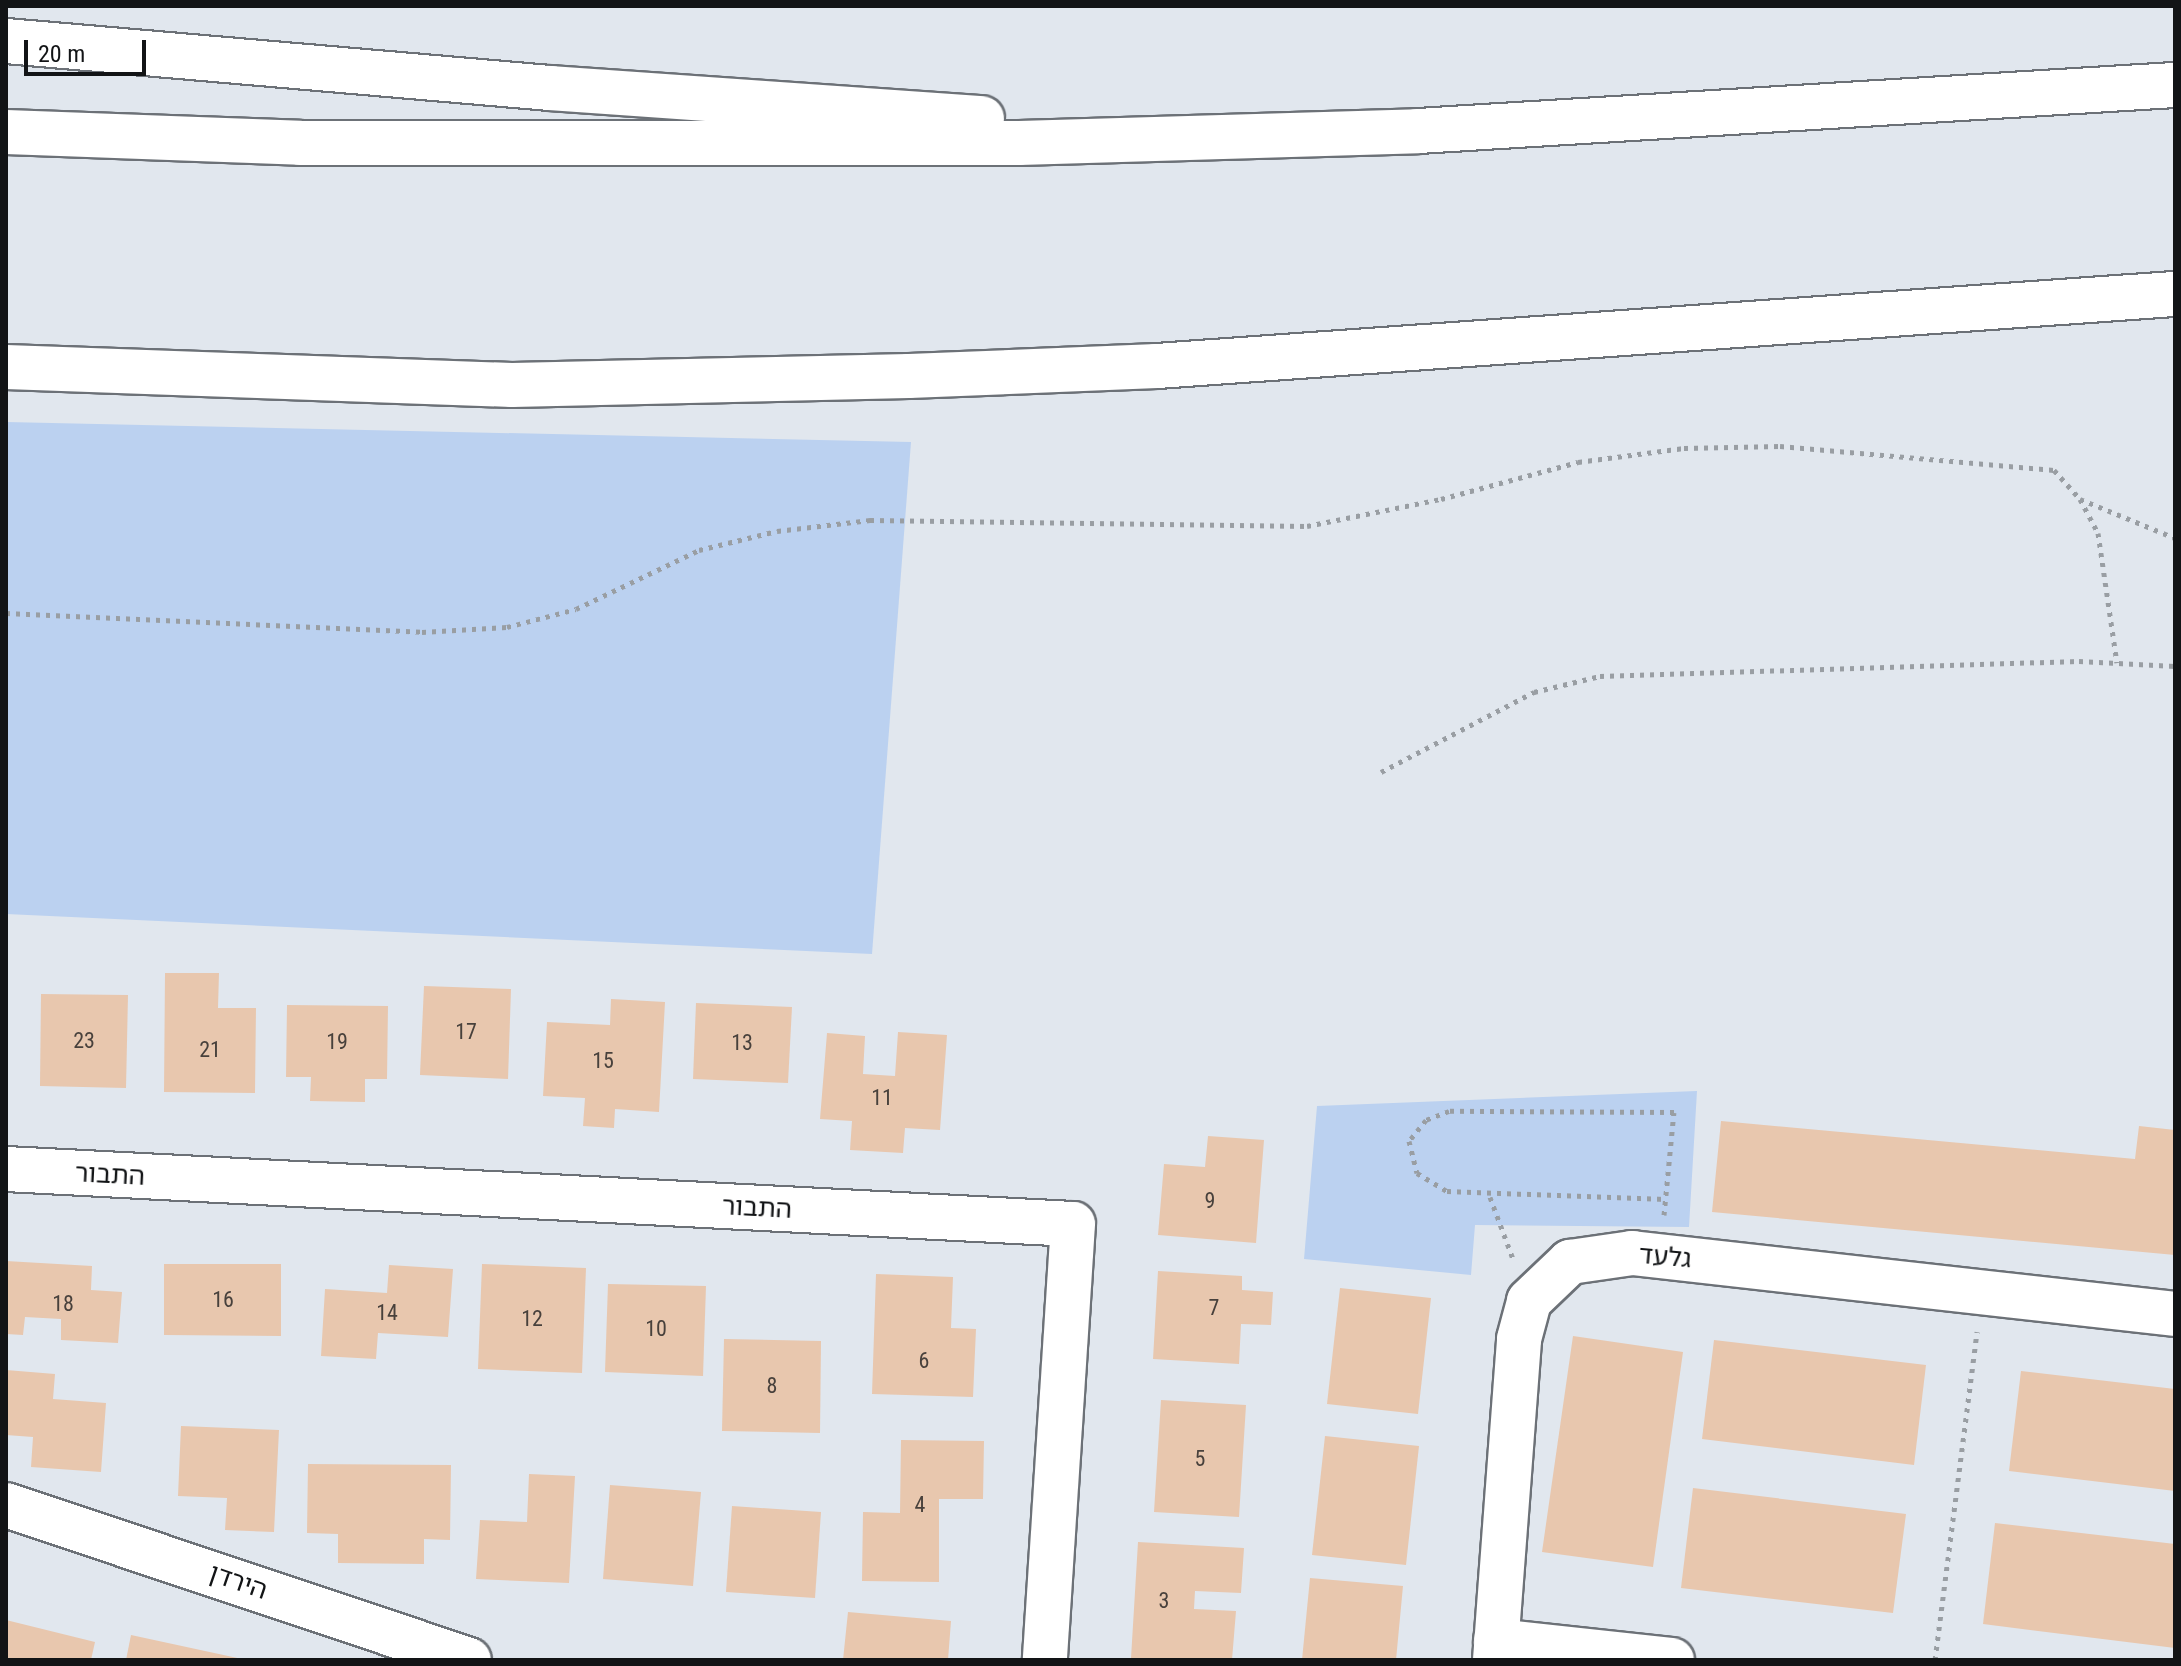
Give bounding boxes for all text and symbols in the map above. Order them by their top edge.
scale bar [28,24,150,74]
text: 20 m [38,40,85,68]
house number: 17 [455,1019,477,1045]
house number: 23 [73,1028,95,1054]
house number: 19 [326,1029,348,1055]
house number: 13 [731,1030,753,1056]
house number: 21 [199,1037,221,1063]
house number: 15 [592,1048,614,1074]
house number: 11 [871,1085,893,1111]
street label: התבור [74,1158,146,1192]
house number: 9 [1205,1188,1215,1214]
street label: התבור [721,1191,793,1225]
street label: גלעד [1638,1239,1692,1275]
house number: 16 [212,1287,234,1313]
house number: 18 [52,1291,74,1317]
house number: 7 [1209,1295,1219,1321]
house number: 14 [376,1300,398,1326]
house number: 12 [521,1306,543,1332]
house number: 10 [645,1316,667,1342]
house number: 6 [919,1348,929,1374]
house number: 8 [767,1373,777,1399]
house number: 5 [1195,1446,1205,1472]
house number: 4 [915,1492,925,1518]
street label: הירדן [205,1558,271,1606]
house number: 3 [1159,1588,1169,1614]

